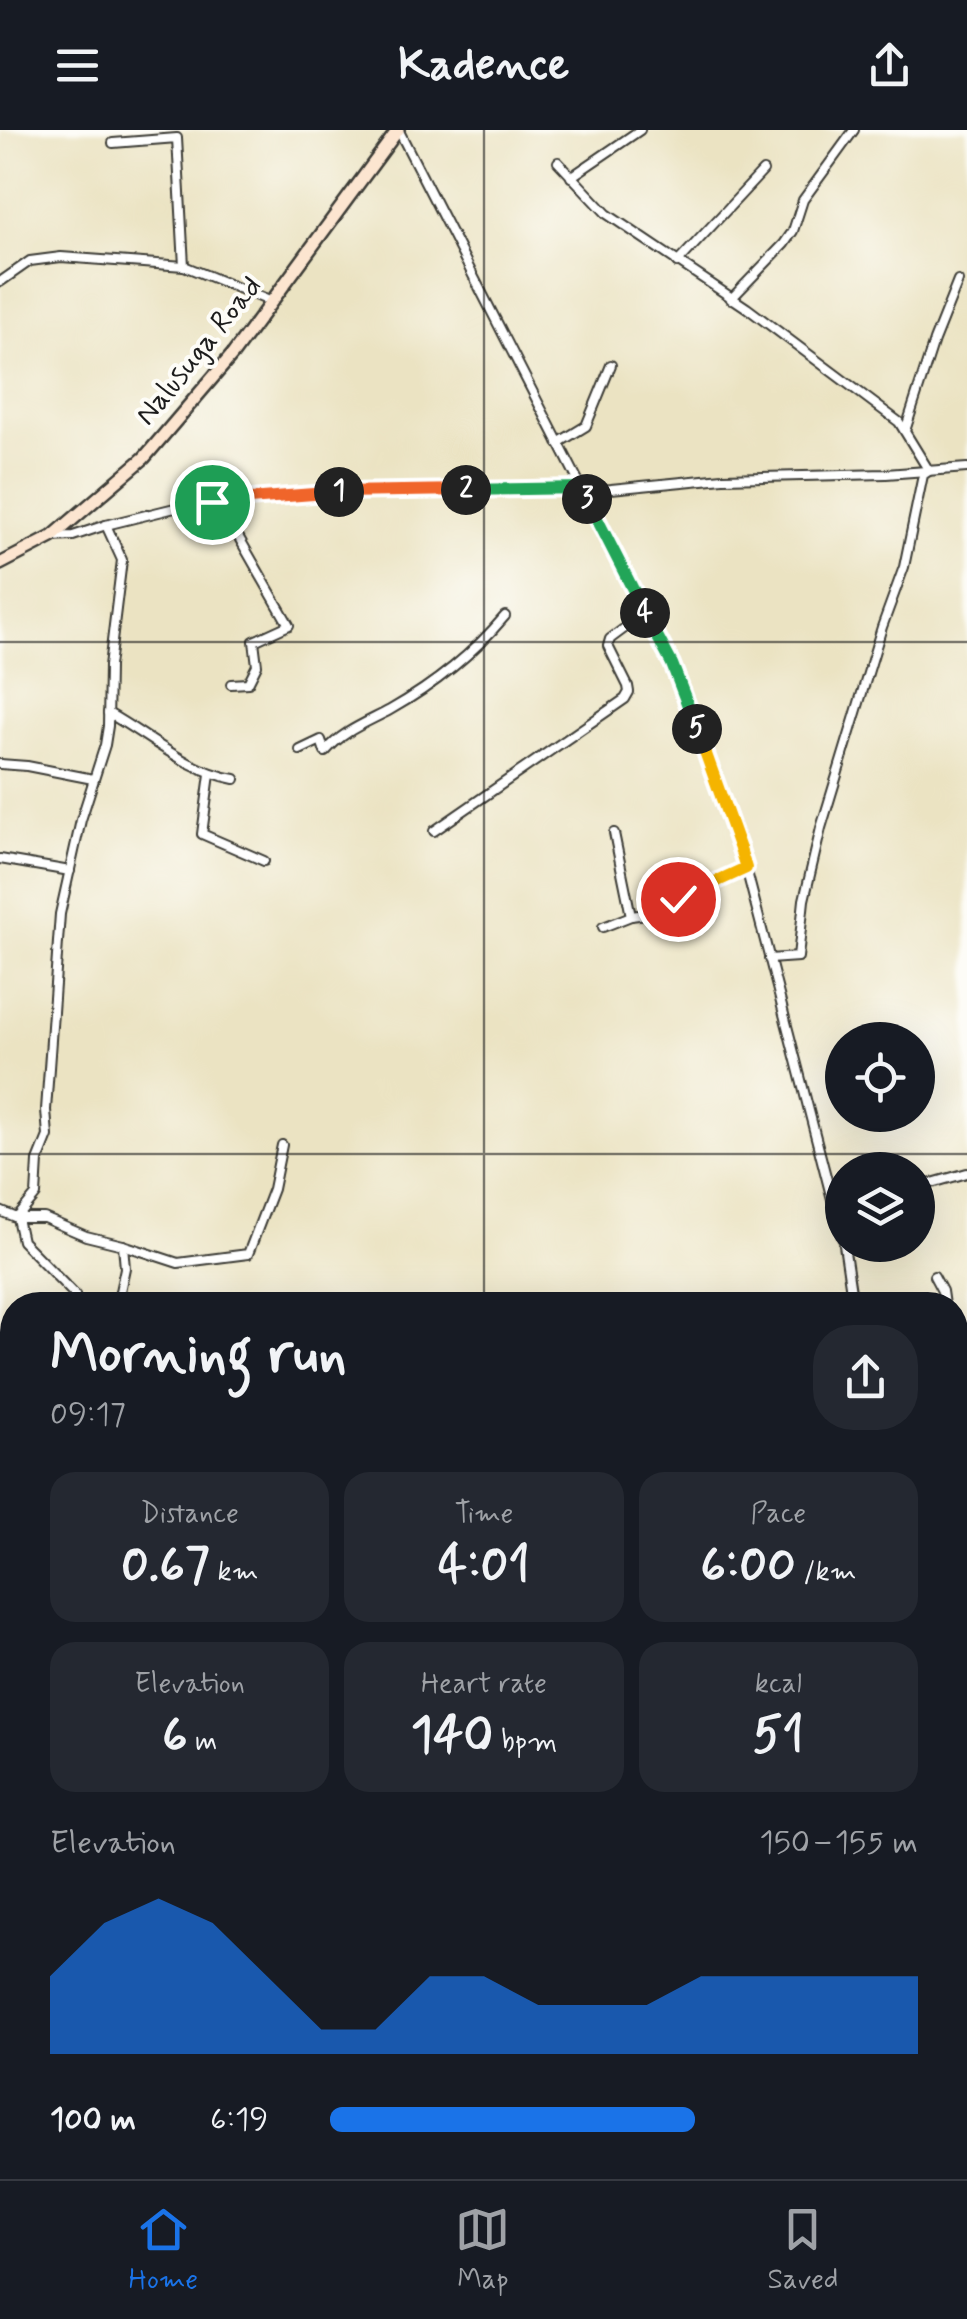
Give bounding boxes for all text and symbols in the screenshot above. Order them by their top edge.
text: Kadence [398,36,569,95]
icon: menu [50,38,105,93]
icon: share [862,38,917,93]
street label: Nalusuga Road [127,268,271,434]
pin [170,460,255,545]
pin: 2 [441,465,491,515]
pin: 1 [314,467,364,517]
text: 2 [459,471,473,508]
text: 1 [333,473,345,510]
pin: 3 [562,474,612,524]
icon: arrive [185,475,240,530]
text: 3 [581,480,593,517]
pin: 4 [620,588,670,638]
text: 4 [637,594,653,631]
pin: 5 [672,704,722,754]
text: 5 [689,710,705,747]
pin [636,857,721,942]
icon: check [651,872,706,927]
map controls [825,1022,935,1262]
button: locate [825,1022,935,1132]
button: layers [825,1152,935,1262]
text: Morning run [50,1320,347,1392]
button: share [813,1325,918,1430]
text: 09:17 [50,1394,126,1436]
text: Distance [140,1496,239,1533]
text: Time [455,1496,513,1533]
text: Pace [750,1496,806,1533]
text: 0.67 [121,1533,210,1599]
text: 4:01 [438,1533,530,1599]
text: 6:00 [700,1533,796,1599]
text: km [210,1554,258,1591]
text: /km [796,1554,856,1591]
text: Elevation [135,1666,245,1703]
text: Heart rate [421,1666,547,1703]
text: kcal [755,1666,802,1703]
text: 6 [162,1703,188,1769]
text: 140 [411,1703,493,1769]
text: 51 [753,1703,804,1769]
text: m [188,1724,217,1761]
text: bpm [493,1724,557,1761]
text: Elevation [50,1822,176,1864]
text: 150–155 m [760,1822,918,1864]
text: 100 m [50,2099,136,2141]
text: 6:19 [210,2099,268,2141]
tab: Home [129,2202,198,2299]
tab: Map [455,2202,510,2299]
tab: Saved [768,2202,838,2299]

